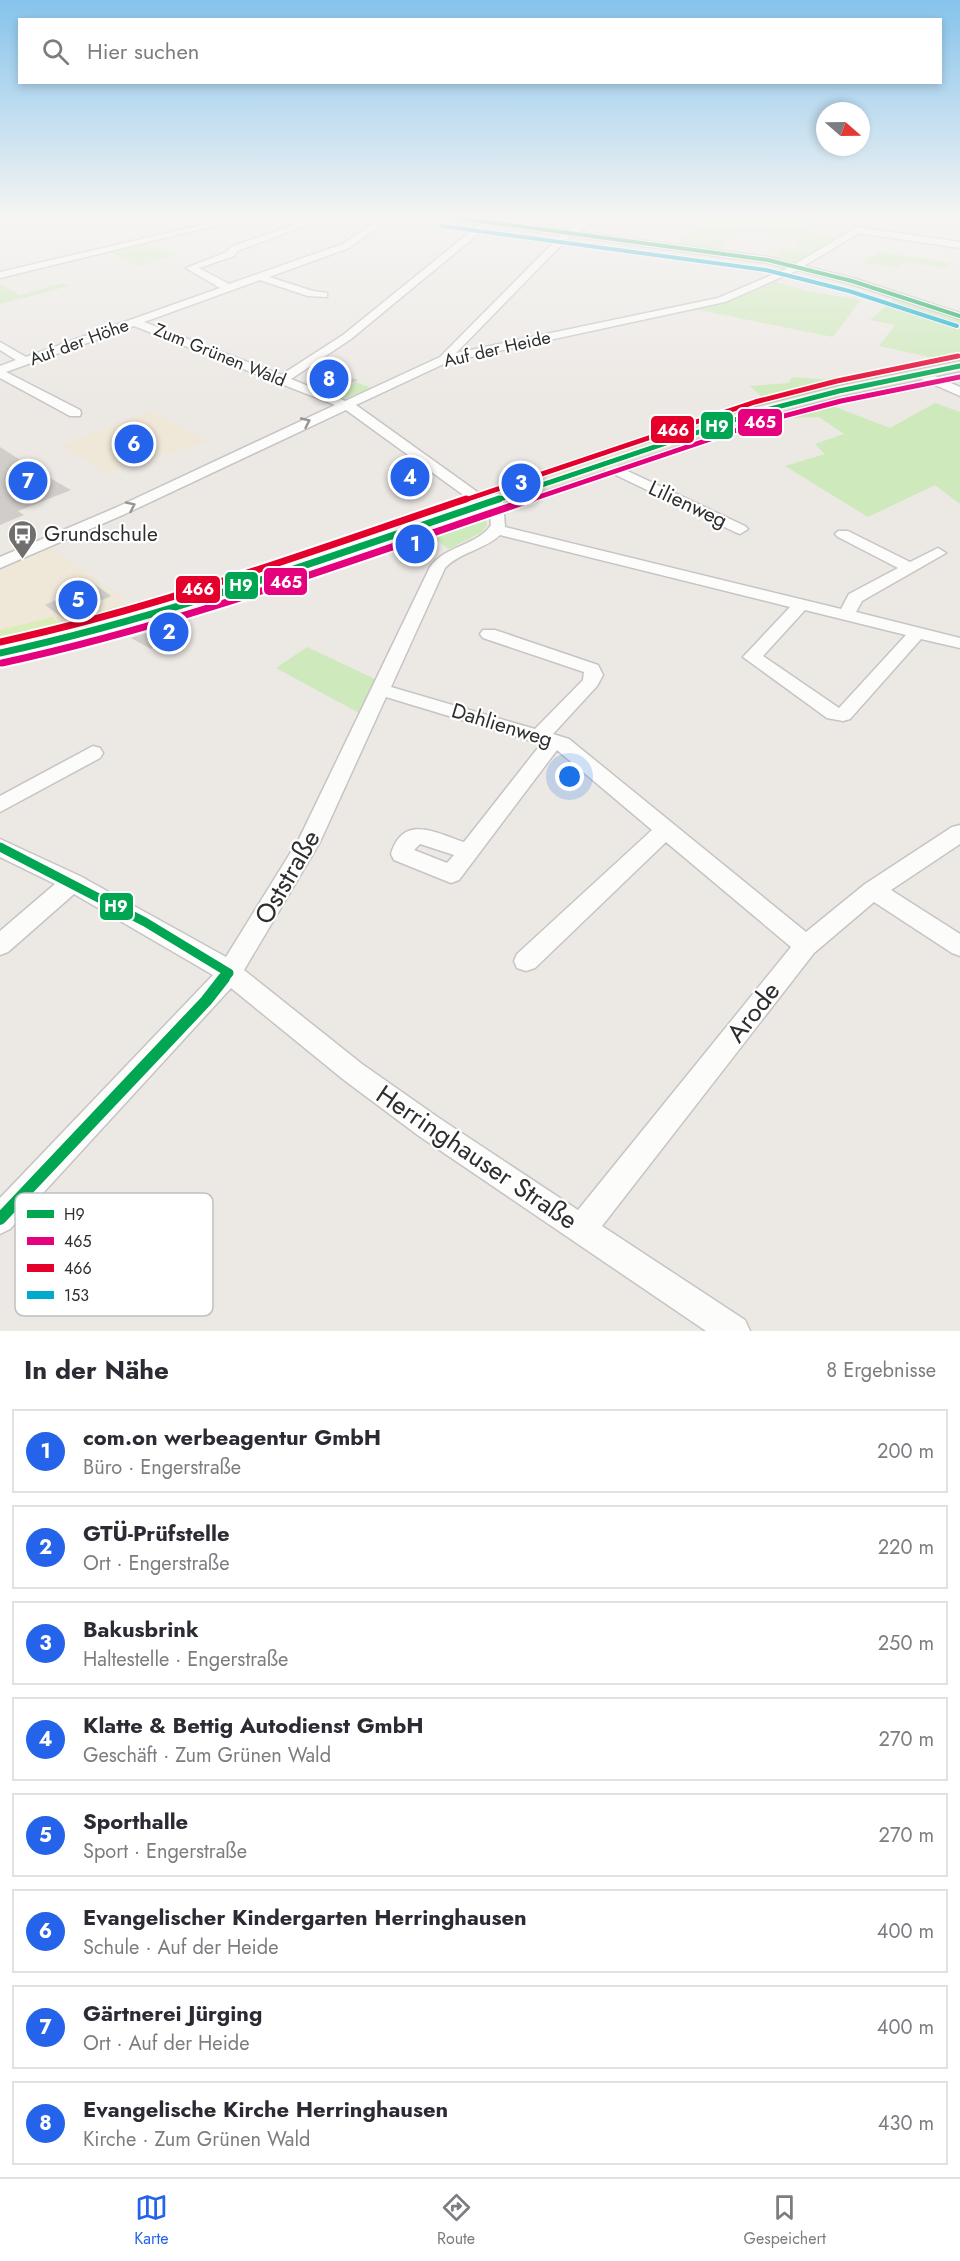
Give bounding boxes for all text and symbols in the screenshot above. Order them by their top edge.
search box [18,18,942,84]
icon: search [39,35,72,68]
text: Hier suchen [87,35,199,67]
north arrow [816,102,870,156]
street label: Auf der Höhe [26,312,132,372]
street label: Zum Grünen Wald [150,317,290,393]
street label: Auf der Heide [441,324,553,374]
pin: 8 [310,356,348,401]
line badge: 465 [737,408,783,437]
line badge: H9 [700,411,734,440]
text: 465 [744,411,776,434]
line badge: 466 [650,415,695,444]
text: H9 [705,415,729,438]
one-way arrow [300,417,311,429]
text: 466 [657,419,689,442]
pin: 6 [114,422,154,466]
pin: 4 [390,454,430,500]
pin: 7 [9,458,48,504]
pin: 3 [502,460,540,506]
street label: Lilienweg [644,473,732,535]
one-way arrow [124,501,135,513]
bus stop icon: Grundschule [7,518,39,560]
place label: Grundschule [44,519,158,549]
pin: 1 [396,522,434,566]
line badge: 465 [263,567,308,596]
line badge: H9 [224,571,259,600]
text: 465 [270,571,302,594]
text: H9 [229,574,253,597]
line badge: 466 [175,575,221,604]
pin: 5 [58,578,98,622]
text: 466 [182,578,214,601]
pin: 2 [150,610,188,654]
street label: Dahlienweg [448,695,556,755]
your location [555,762,584,791]
street label: Oststraße [245,823,329,931]
line badge: H9 [99,892,134,921]
text: H9 [104,895,128,918]
street label: Arode [717,973,789,1051]
street label: Herringhauser Straße [369,1075,585,1239]
legend [15,1193,213,1316]
text: H9 [64,1203,85,1226]
text: 465 [64,1230,92,1253]
text: 466 [64,1257,92,1280]
text: 153 [64,1284,89,1307]
text: In der Nähe [24,1351,169,1389]
text: 8 Ergebnisse [826,1356,936,1385]
text: com.on werbeagentur GmbH [83,1421,381,1453]
text: 1 [40,1437,51,1466]
text: 200 m [877,1437,934,1466]
text: Büro · Engerstraße [83,1453,241,1482]
text: GTÜ-Prüfstelle [83,1517,230,1549]
text: 2 [39,1533,52,1562]
text: 220 m [878,1533,934,1562]
text: Ort · Engerstraße [83,1549,229,1578]
text: Bakusbrink [83,1613,199,1645]
text: 3 [39,1629,52,1658]
text: 250 m [878,1629,934,1658]
text: Haltestelle · Engerstraße [83,1645,288,1674]
text: Klatte & Bettig Autodienst GmbH [83,1709,424,1741]
text: 4 [39,1725,52,1754]
text: 270 m [879,1725,934,1754]
text: Geschäft · Zum Grünen Wald [83,1741,331,1770]
text: Sporthalle [83,1805,188,1837]
text: 5 [39,1821,52,1850]
text: 270 m [879,1821,934,1850]
text: Sport · Engerstraße [83,1837,247,1866]
text: Evangelischer Kindergarten Herringhausen [83,1901,527,1933]
text: 6 [39,1917,52,1946]
text: 400 m [877,1917,934,1946]
text: Schule · Auf der Heide [83,1933,279,1962]
text: Gärtnerei Jürging [83,1997,262,2029]
text: 7 [39,2013,52,2042]
text: 400 m [877,2013,934,2042]
text: Ort · Auf der Heide [83,2029,250,2058]
text: Evangelische Kirche Herringhausen [83,2093,448,2125]
text: 8 [39,2109,52,2138]
text: 430 m [878,2109,934,2138]
text: Kirche · Zum Grünen Wald [83,2125,310,2154]
tab: Karte [134,2191,169,2250]
tab: Route [437,2191,475,2250]
tab: Gespeichert [744,2191,826,2250]

